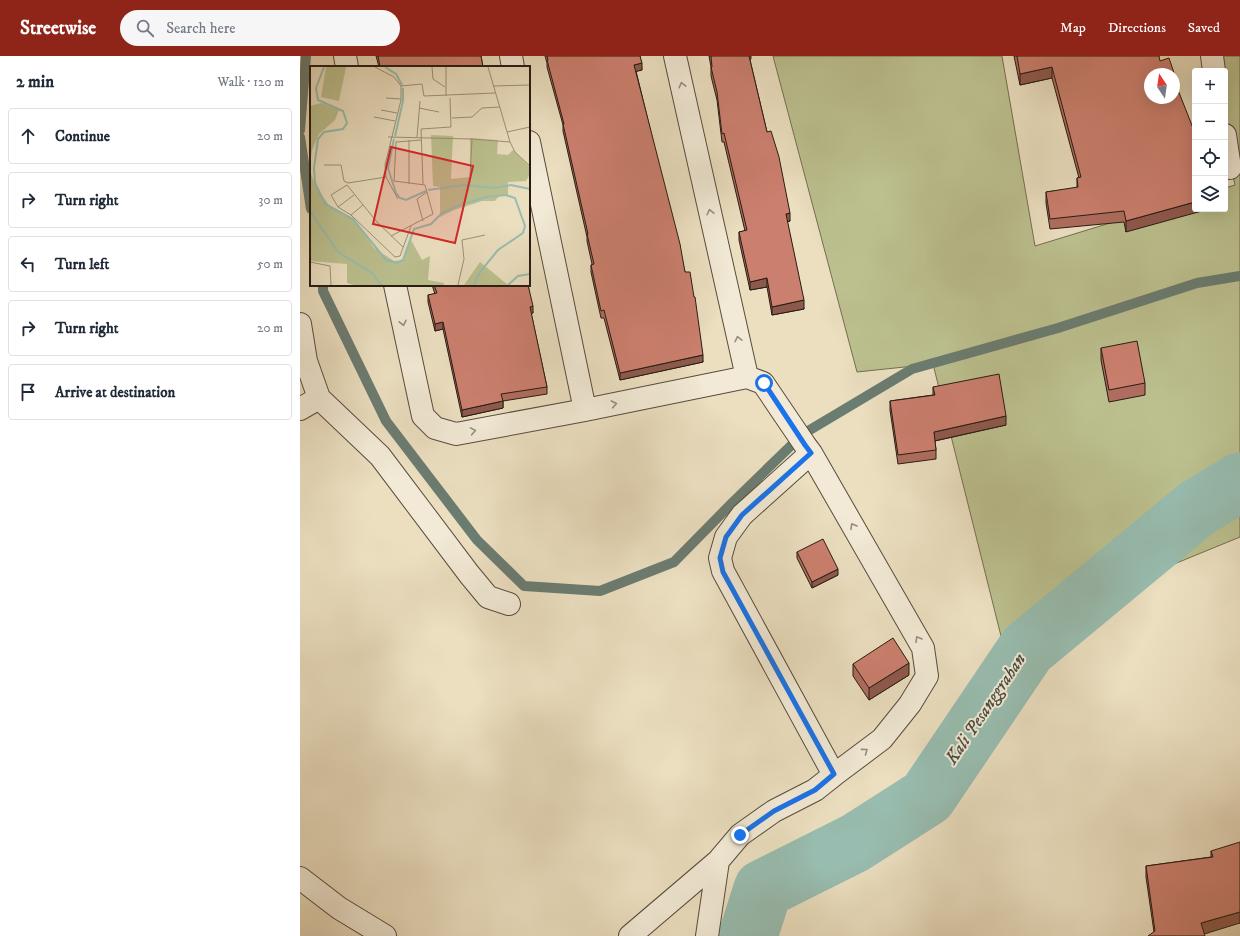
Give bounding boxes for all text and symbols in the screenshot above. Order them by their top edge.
search box [120,10,400,46]
text: Streetwise [20,17,96,40]
icon: search [134,17,156,39]
text: Search here [166,19,236,38]
text: Map [1060,19,1086,37]
text: Directions [1108,19,1166,37]
text: Saved [1188,19,1220,37]
inset map [310,66,530,286]
north arrow [1144,68,1180,104]
map controls [1192,68,1228,212]
button: + [1192,68,1228,104]
text: 2 min [16,71,54,93]
text: Walk · 120 m [218,74,284,90]
one-way arrow [678,82,686,89]
button: − [1192,104,1228,140]
icon: ahead [17,125,39,147]
text: Continue [55,127,110,146]
text: 20 m [257,128,283,144]
button: locate [1192,140,1228,176]
button: layers [1192,176,1228,212]
icon: right [17,189,39,211]
text: Turn right [55,191,118,210]
text: 30 m [259,192,283,208]
one-way arrow [707,209,715,215]
icon: left [17,253,39,275]
text: Turn left [55,255,109,274]
text: 50 m [257,256,283,272]
icon: right [17,317,39,339]
text: Turn right [55,319,118,338]
text: 20 m [257,320,283,336]
one-way arrow [398,320,406,326]
one-way arrow [735,336,743,342]
route start [755,374,773,392]
icon: arrive [17,381,39,403]
text: Arrive at destination [55,383,175,402]
one-way arrow [611,400,618,409]
one-way arrow [470,427,476,435]
one-way arrow [851,523,858,530]
one-way arrow [915,636,922,643]
water label: Kali Pesanggrahan [940,649,1031,769]
one-way arrow [861,749,868,756]
route end [731,826,749,844]

